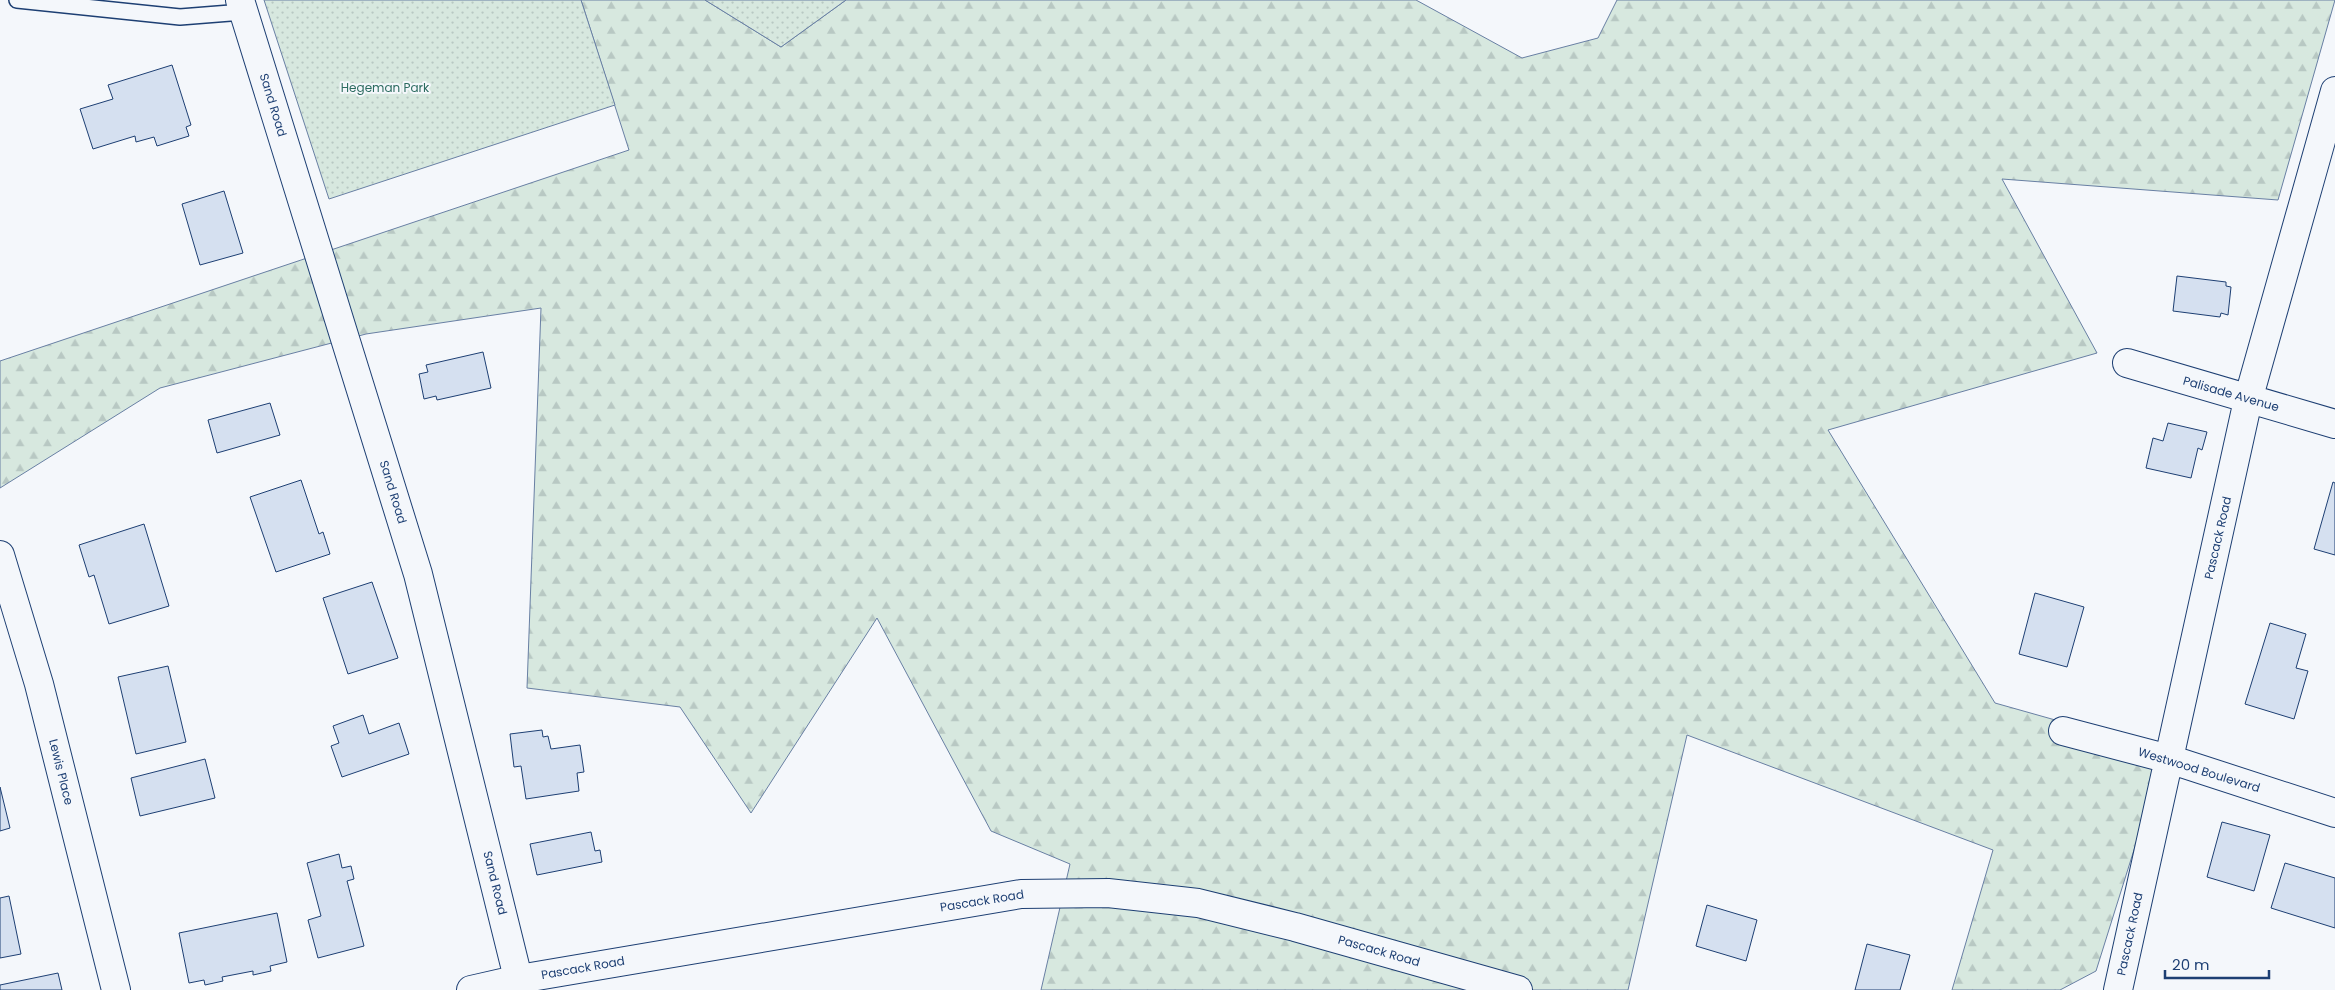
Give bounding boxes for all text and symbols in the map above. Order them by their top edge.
street label: Sand Road [256,71,291,139]
park label: Hegeman Park [341,79,430,96]
street label: Palisade Avenue [2181,372,2281,415]
street label: Sand Road [376,458,411,526]
street label: Pascack Road [2200,495,2235,581]
street label: Lewis Place [45,737,78,807]
street label: Westwood Boulevard [2136,743,2262,796]
street label: Sand Road [479,849,512,917]
street label: Pascack Road [939,885,1025,916]
street label: Pascack Road [2112,891,2147,977]
street label: Pascack Road [1336,931,1422,970]
scale bar [2165,948,2269,980]
street label: Pascack Road [540,952,626,983]
text: 20 m [2172,954,2210,975]

